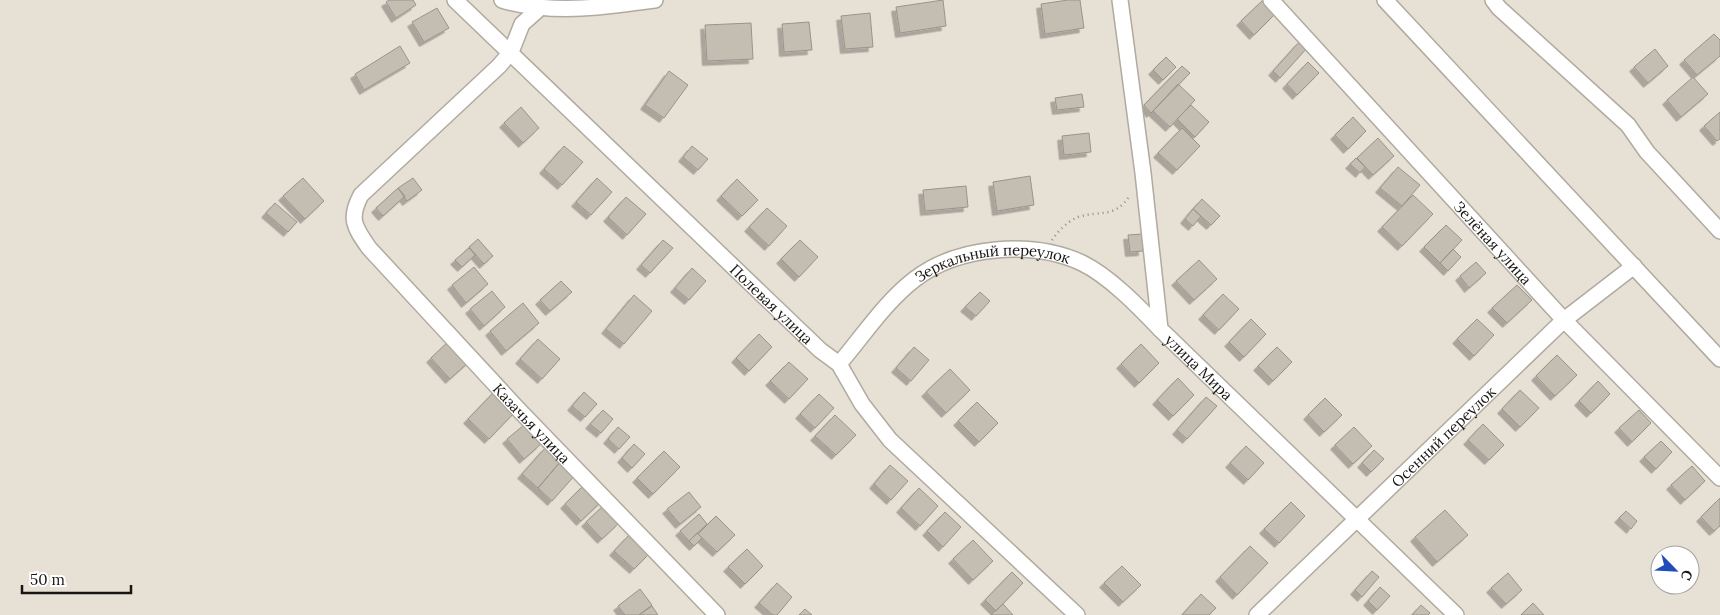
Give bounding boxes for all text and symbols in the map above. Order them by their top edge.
street label: Зелёная улица [1450,197,1536,289]
street label: Зеркальный переулок [911,240,1073,286]
street label: Полевая улица [726,260,818,348]
street label: улица Мира [1161,330,1237,404]
street label: Казачья улица [489,379,575,467]
street label: Осенний переулок [1387,382,1499,491]
north arrow [1650,545,1700,595]
scale bar [22,562,131,594]
text: С [1677,567,1697,584]
text: 50 m [30,570,65,589]

